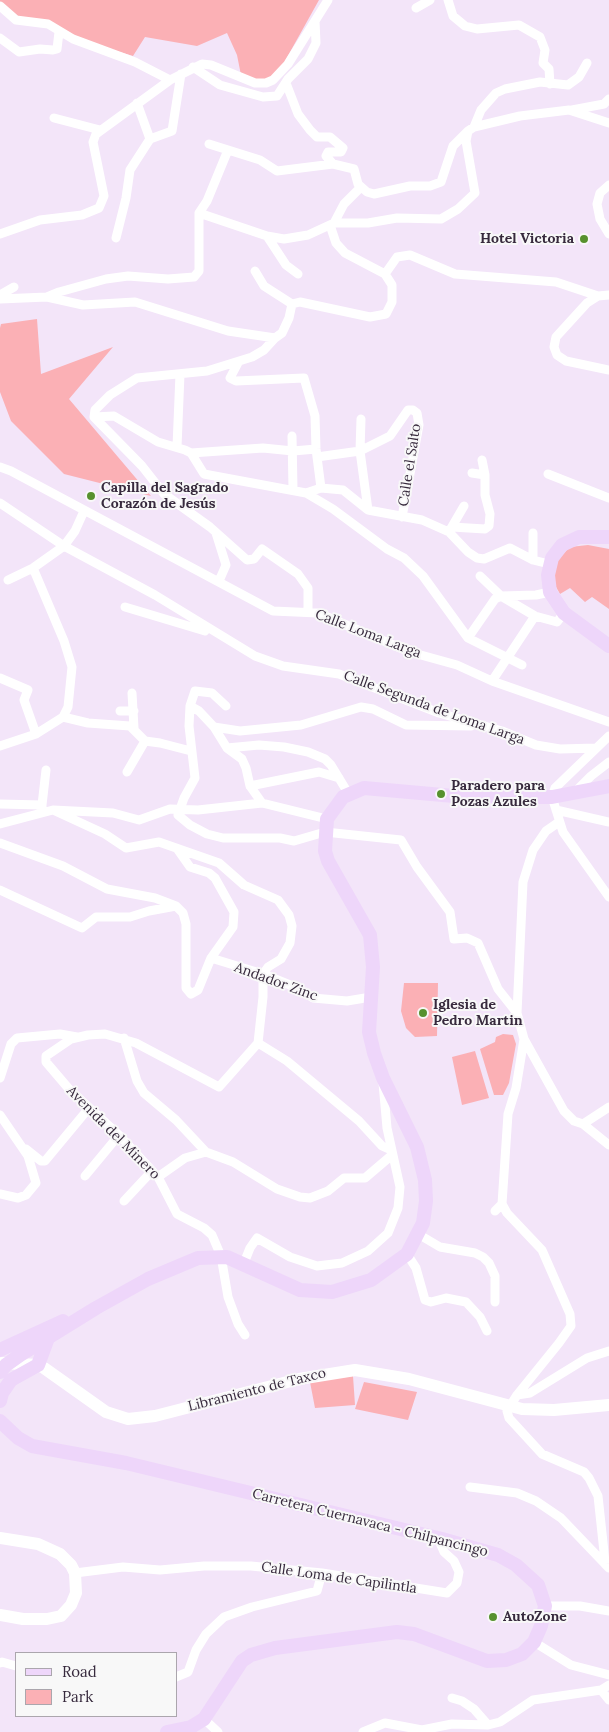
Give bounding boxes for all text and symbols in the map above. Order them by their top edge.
place label: Hotel Victoria [480,231,574,247]
marker: Hotel Victoria [578,233,590,245]
street label: Calle el Salto [395,422,425,508]
place label: Capilla del Sagrado Corazón de Jesús [101,480,228,512]
marker: Capilla del Sagrado Corazón de Jesús [85,490,97,502]
street label: Calle Loma Larga [313,606,423,662]
street label: Calle Segunda de Loma Larga [341,667,527,749]
place label: Paradero para Pozas Azules [451,778,545,810]
marker: Paradero para Pozas Azules [435,788,447,800]
street label: Andador Zinc [232,959,320,1005]
place label: Iglesia de Pedro Martin [433,997,523,1030]
marker: Iglesia de Pedro Martin [417,1007,429,1019]
street label: Avenida del Minero [63,1083,163,1183]
street label: Libramiento de Taxco [186,1365,328,1415]
street label: Carretera Cuernavaca - Chilpancingo [250,1486,490,1560]
street label: Calle Loma de Capilintla [260,1559,418,1597]
place label: AutoZone [503,1609,567,1625]
marker: AutoZone [487,1611,499,1623]
legend [15,1652,178,1717]
text: Road [62,1662,97,1681]
text: Park [62,1687,93,1706]

